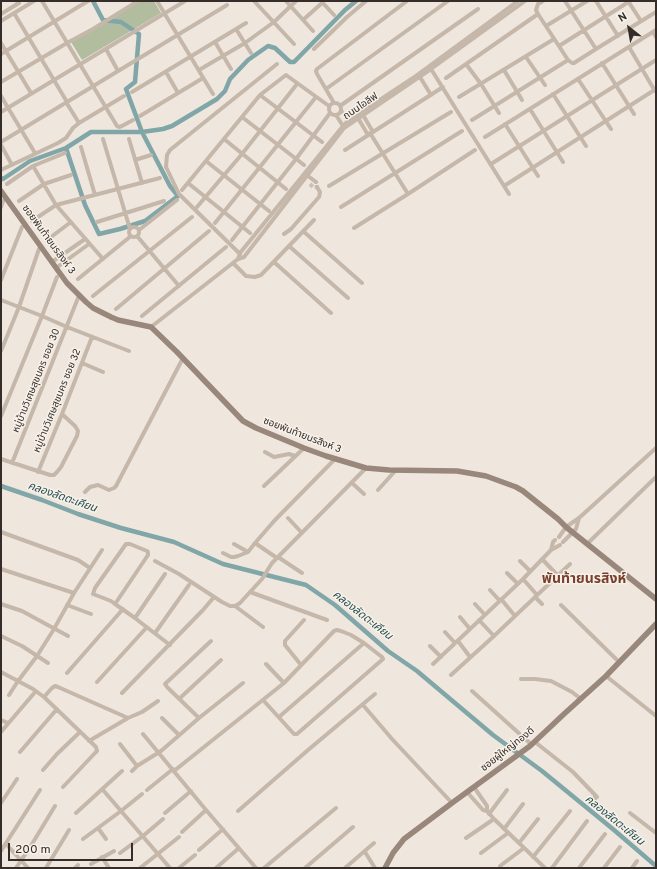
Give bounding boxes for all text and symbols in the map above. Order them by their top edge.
north arrow [609,8,649,48]
text: N [616,10,630,26]
street label: ถนนไอลีฟ [341,91,381,123]
street label: ซอยพันท้ายนรสิงห์ 3 [19,203,77,277]
street label: หมู่บ้านวิเศษสุขนคร ซอย 30 [11,327,63,435]
street label: หมู่บ้านวิเศษสุขนคร ซอย 32 [32,347,84,455]
street label: ซอยพันท้ายนรสิงห์ 3 [261,416,343,456]
water label: คลองลัดตะเคียน [26,480,98,516]
district label: พันท้ายนรสิงห์ [542,572,626,588]
water label: คลองลัดตะเคียน [329,589,395,643]
street label: ซอยผู้ใหญ่ทองดี [479,725,537,775]
water label: คลองลัดตะเคียน [582,793,646,849]
scale bar [10,835,135,861]
text: 200 m [15,842,51,858]

